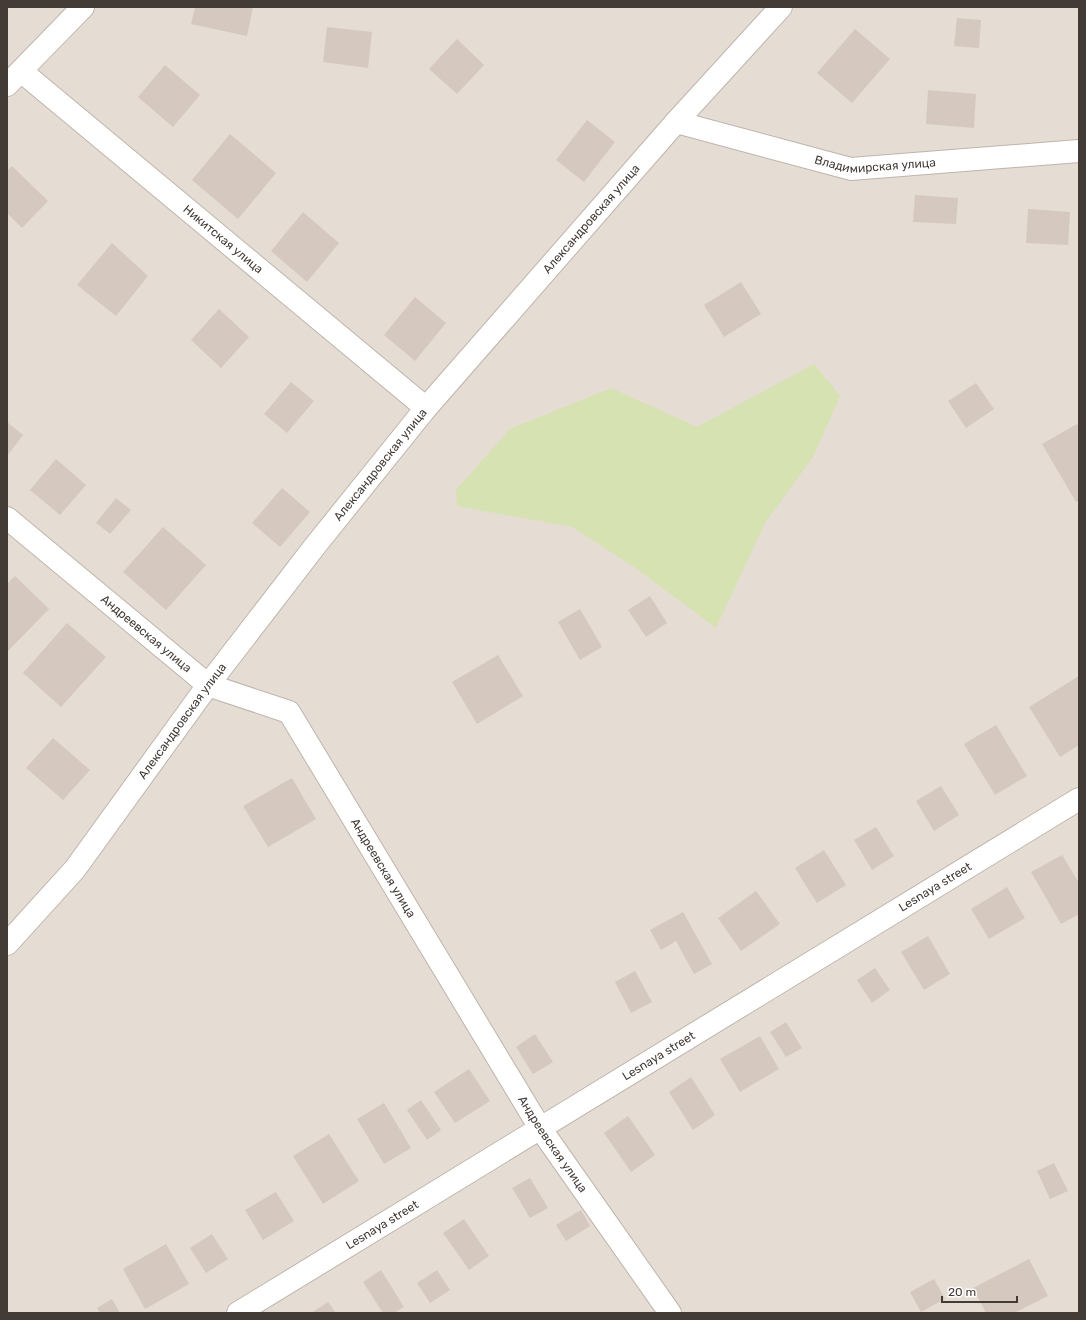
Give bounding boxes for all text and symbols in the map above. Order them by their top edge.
street label: Владимирская улица [813,153,936,176]
street label: Александровская улица [540,161,643,276]
street label: Никитская улица [180,202,266,276]
street label: Александровская улица [331,406,430,524]
street label: Андреевская улица [98,592,194,675]
street label: Александровская улица [135,660,229,782]
street label: Андреевская улица [348,816,419,920]
street label: Lesnaya street [896,859,974,914]
street label: Lesnaya street [620,1028,698,1083]
street label: Андреевская улица [515,1093,590,1195]
street label: Lesnaya street [343,1197,421,1252]
scale bar [942,1278,1017,1304]
text: 20 m [948,1285,976,1299]

